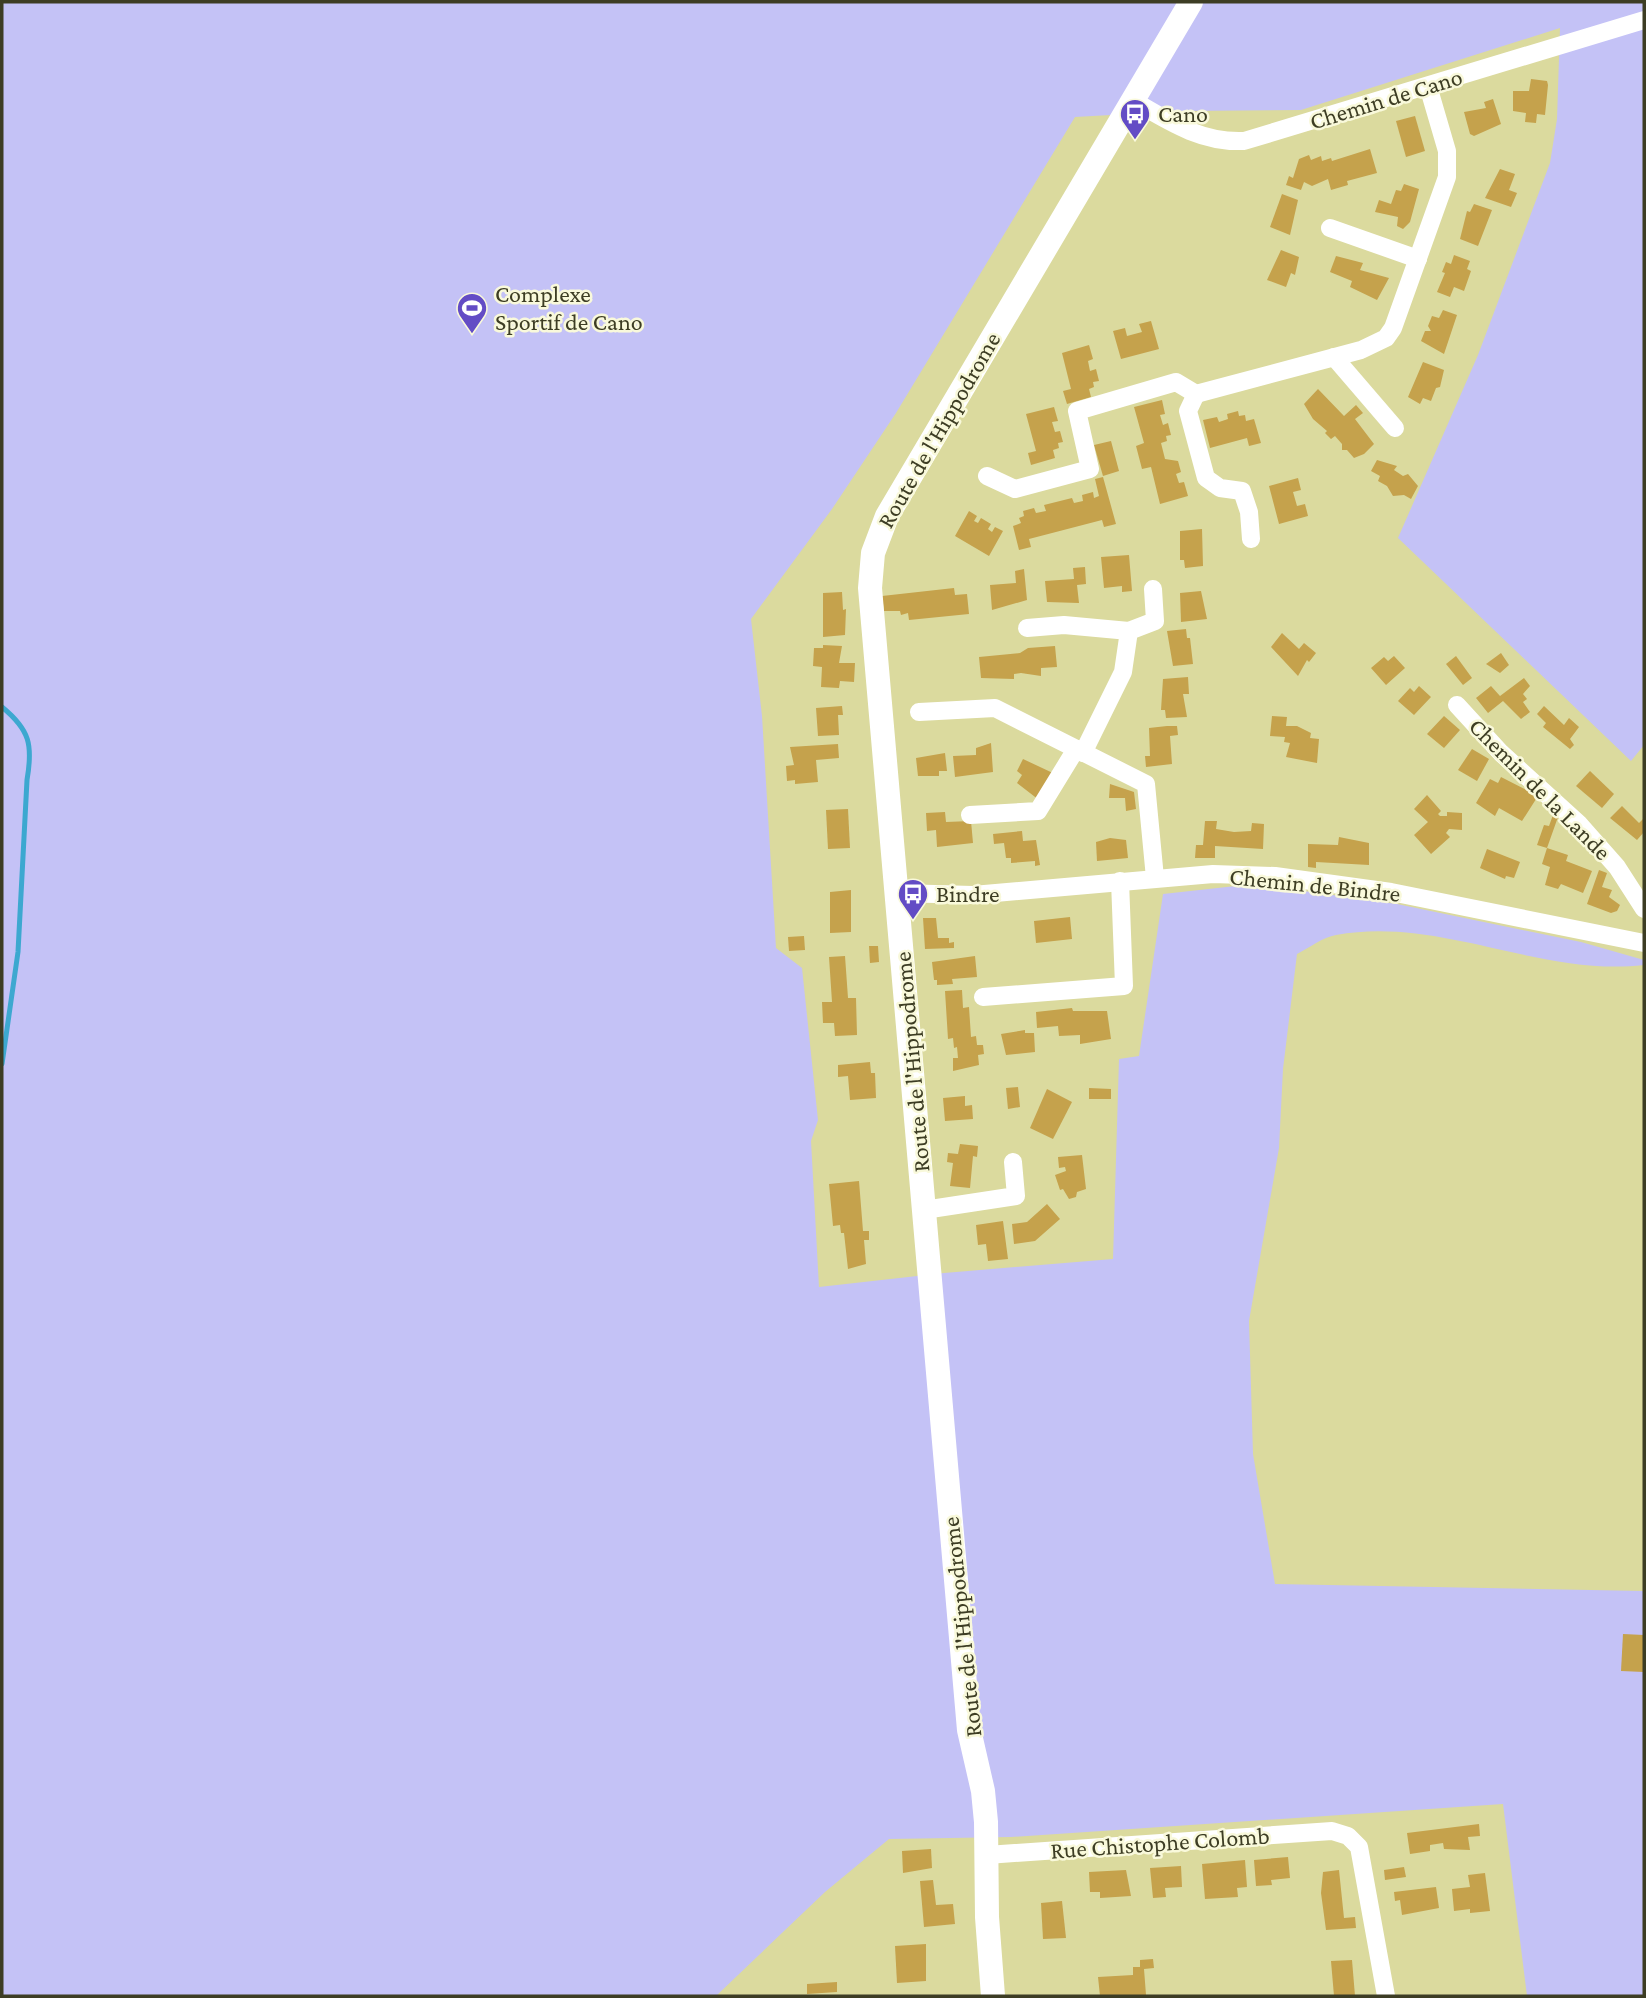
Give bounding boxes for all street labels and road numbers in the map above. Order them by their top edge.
street label: Chemin de Cano [1306,62,1465,135]
street label: Route de l'Hippodrome [872,327,1006,532]
street label: Chemin de la Lande [1464,712,1617,865]
street label: Chemin de Bindre [1228,862,1402,907]
street label: Route de l'Hippodrome [888,951,935,1174]
street label: Route de l'Hippodrome [937,1516,987,1739]
street label: Rue Chistophe Colomb [1050,1821,1270,1864]

